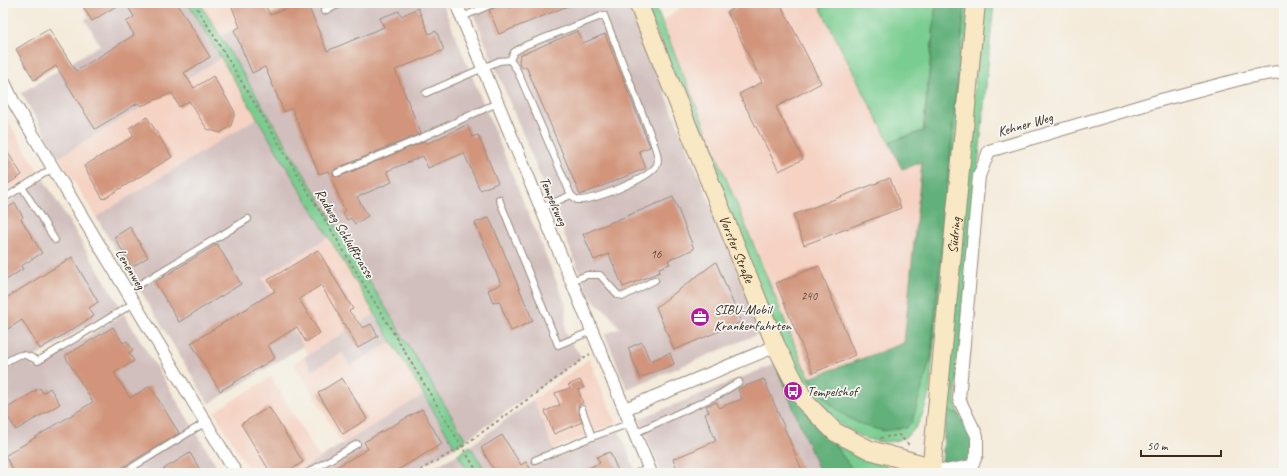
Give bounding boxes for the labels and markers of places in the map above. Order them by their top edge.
place label: SIBU-Mobil Krankenfahrten [714,301,792,334]
office icon: SIBU-Mobil Krankenfahrten [689,306,711,328]
bus stop icon: Tempelshof [782,380,804,402]
place label: Tempelshof [807,383,861,400]

